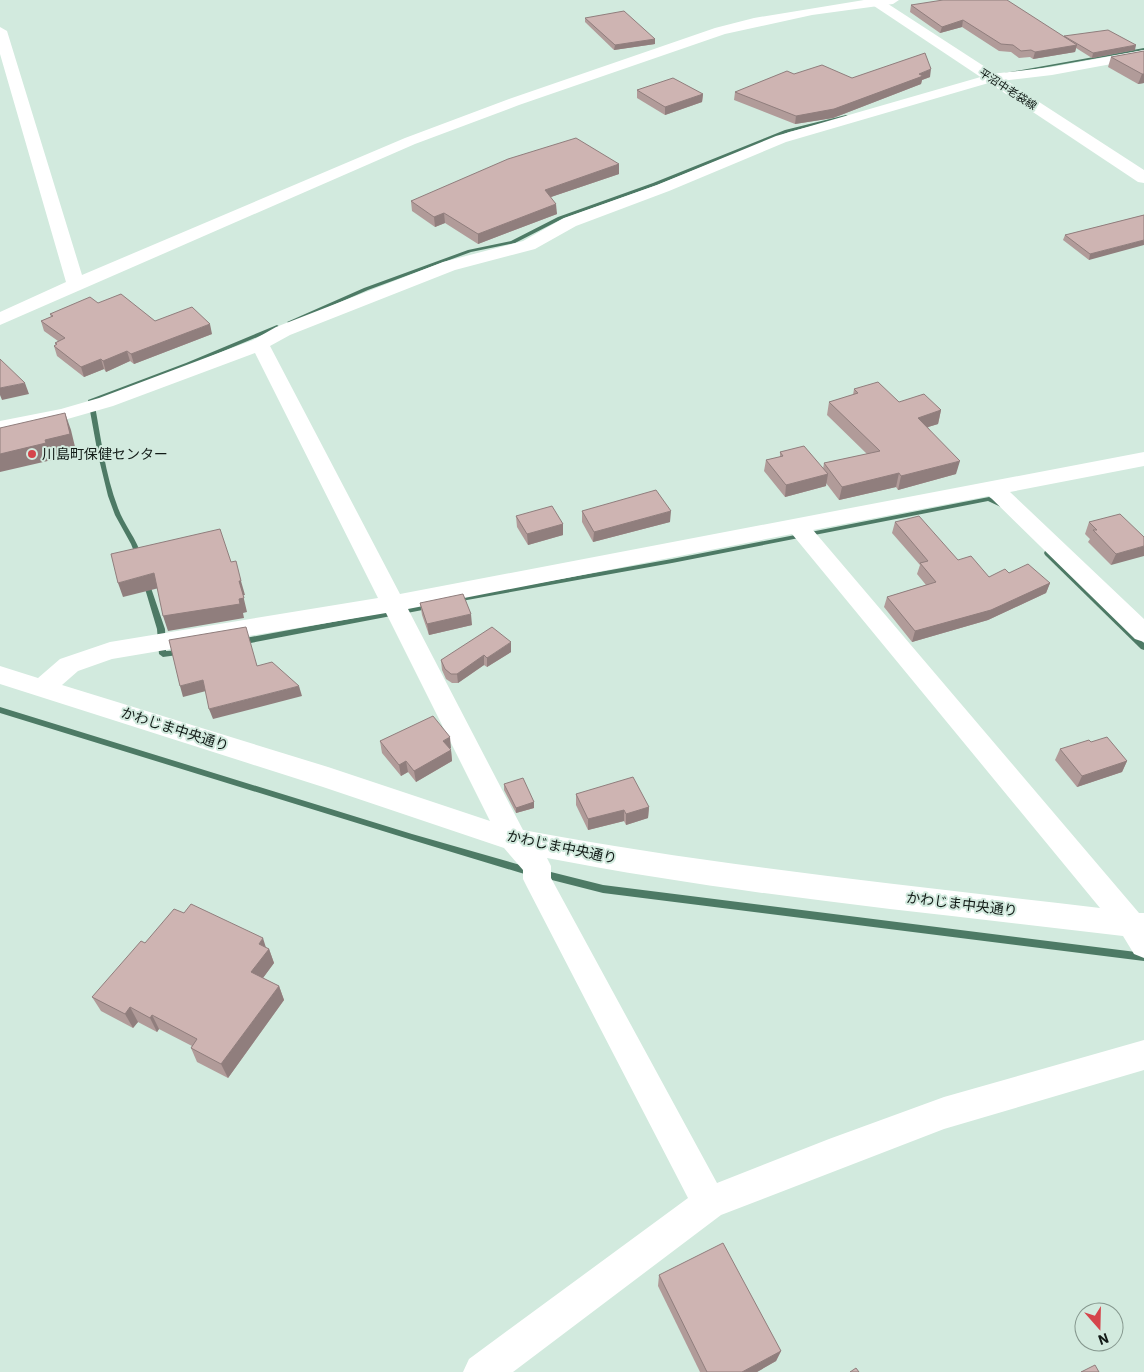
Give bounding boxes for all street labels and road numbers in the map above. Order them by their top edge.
street label: 平沼中老袋線 [977,65,1039,113]
street label: かわじま中央通り [119,703,231,755]
street label: かわじま中央通り [505,827,619,867]
street label: かわじま中央通り [905,888,1019,920]

